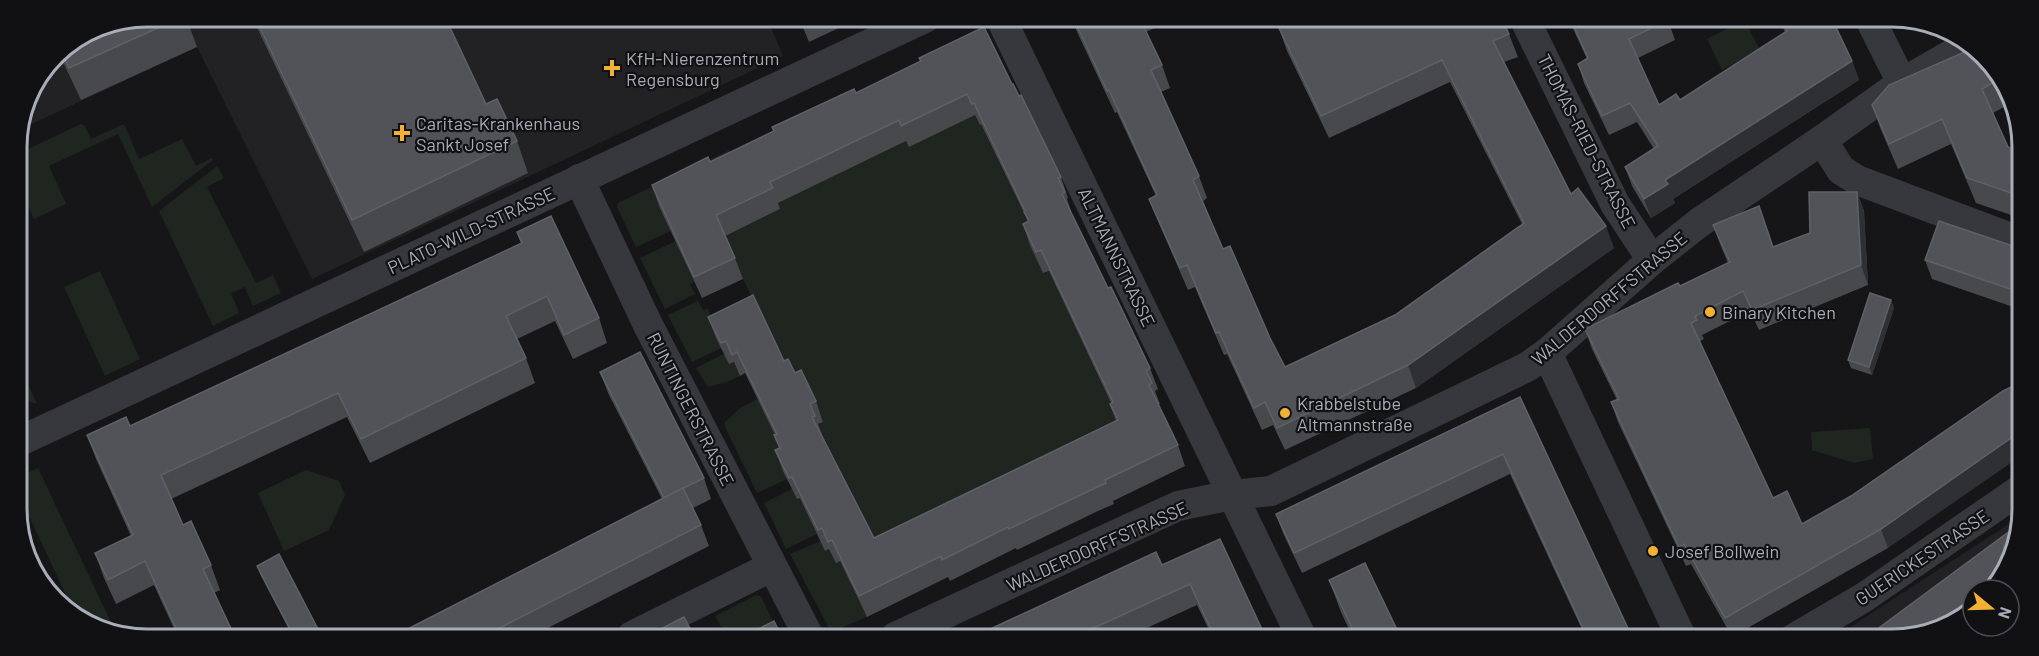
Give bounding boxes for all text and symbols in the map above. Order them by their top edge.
place label: KfH-Nierenzentrum Regensburg [626,47,779,90]
street label: THOMAS-RIED-STRASSE [1533,50,1641,232]
marker: KfH-Nierenzentrum Regensburg [603,59,621,77]
place label: Caritas-Krankenhaus Sankt Josef [416,112,580,155]
marker: Caritas-Krankenhaus Sankt Josef [393,124,411,142]
street label: PLATO-WILD-STRASSE [384,182,558,278]
street label: ALTMANNSTRASSE [1074,184,1160,330]
street label: WALDERDORFFSTRASSE [1527,226,1691,370]
place label: Binary Kitchen [1722,301,1836,323]
marker: Binary Kitchen [1703,305,1717,319]
street label: RUNTINGERSTRASSE [643,329,739,489]
place label: Krabbelstube Altmannstraße [1297,392,1413,435]
marker: Krabbelstube Altmannstraße [1278,406,1292,420]
street label: WALDERDORFFSTRASSE [1003,496,1191,596]
street label: GUERICKESTRASSE [1851,504,1993,610]
place label: Josef Bollwein [1665,540,1779,562]
marker: Josef Bollwein [1646,544,1660,558]
north arrow [1961,578,2021,638]
text: N [1995,605,2016,621]

